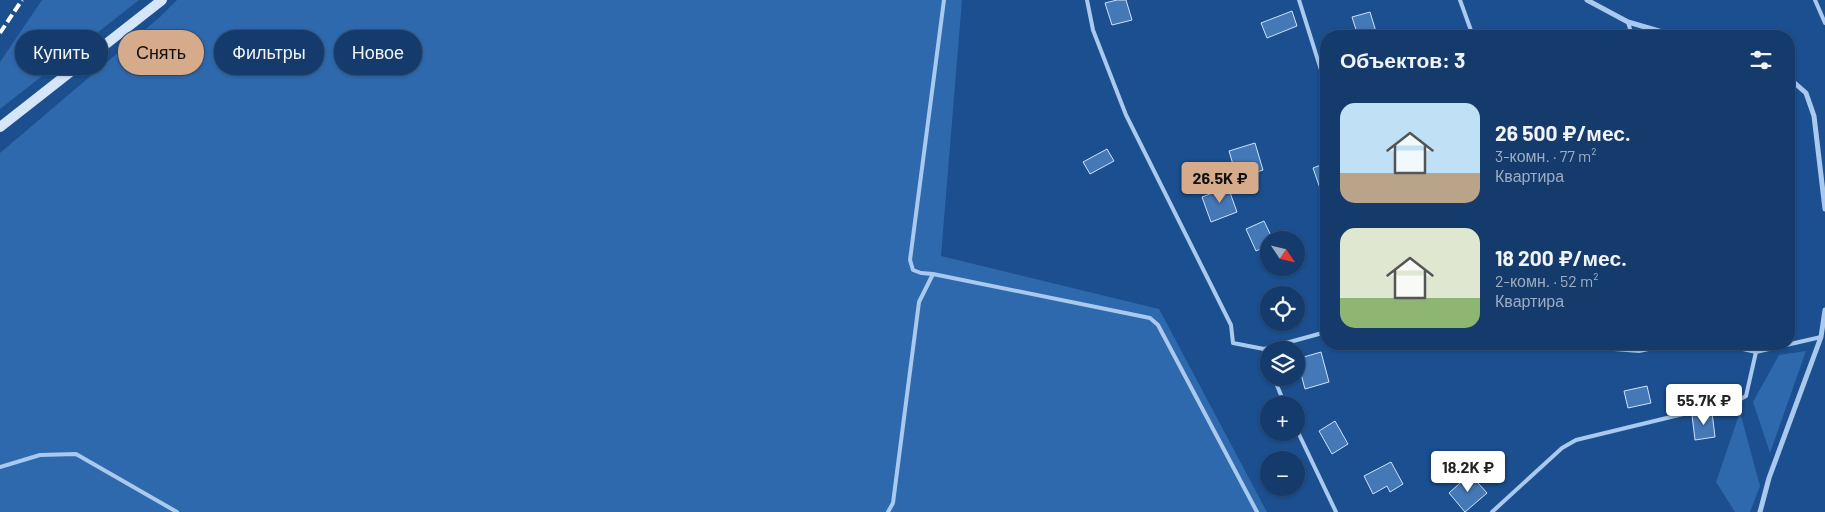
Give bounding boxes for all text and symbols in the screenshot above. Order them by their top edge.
chip: Купить [15,30,108,75]
chip: Снять [118,30,204,75]
chip: Фильтры [214,30,324,75]
chip: Новое [334,30,422,75]
icon: filters [1747,46,1775,74]
text: Объектов: 3 [1340,47,1465,72]
text: 26 500 ₽/мес. [1495,120,1631,145]
icon: home [1380,123,1440,183]
text: 3-комн. · 77 m² [1495,146,1596,165]
pin: 26.5K ₽ [1174,162,1266,204]
text: Квартира [1495,166,1564,185]
text: 26.5K ₽ [1193,168,1247,187]
north arrow [1260,231,1305,276]
map controls [1260,231,1305,496]
text: 18 200 ₽/мес. [1495,245,1627,270]
icon: home [1380,248,1440,308]
text: 2-комн. · 52 m² [1495,271,1598,290]
button: locate [1260,286,1305,331]
text: Квартира [1495,291,1564,310]
button: layers [1260,341,1305,386]
pin: 55.7K ₽ [1658,384,1750,426]
text: 55.7K ₽ [1677,390,1731,409]
button: + [1260,396,1305,441]
pin: 18.2K ₽ [1422,450,1514,493]
button: − [1260,451,1305,496]
text: 18.2K ₽ [1442,457,1494,476]

